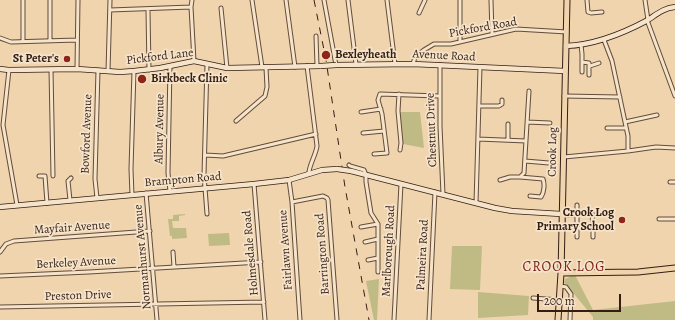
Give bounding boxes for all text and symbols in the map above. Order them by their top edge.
street label: Pickford Road [448,15,518,41]
street label: Pickford Lane [126,46,194,68]
street label: Avenue Road [412,47,476,65]
place label: Bexleyheath [335,48,396,62]
marker: Bexleyheath [320,49,332,61]
place label: St Peter's [13,52,59,66]
marker: St Peter's [62,54,72,64]
place label: Birkbeck Clinic [151,72,228,86]
marker: Birkbeck Clinic [136,73,148,85]
street label: Chestnut Drive [424,93,440,167]
street label: Bowford Avenue [78,94,96,174]
street label: Albury Avenue [152,94,168,164]
street label: Crook Log [545,127,561,177]
street label: Brampton Road [144,169,222,191]
street label: Normanhurst Avenue [131,204,155,310]
street label: Marlborough Road [379,205,399,297]
place label: Crook Log Primary School [537,206,614,234]
street label: Fairlawn Avenue [276,209,296,291]
street label: Holmesdale Road [240,210,262,296]
street label: Barrington Road [313,213,333,295]
marker: Crook Log Primary School [617,215,627,225]
street label: Mayfair Avenue [33,218,111,238]
street label: Palmeira Road [414,219,432,291]
street label: Berkeley Avenue [36,254,116,272]
district label: CROOK LOG [522,260,606,276]
scale bar [539,286,623,312]
street label: Preston Drive [44,288,112,304]
text: 200 m [544,293,575,309]

